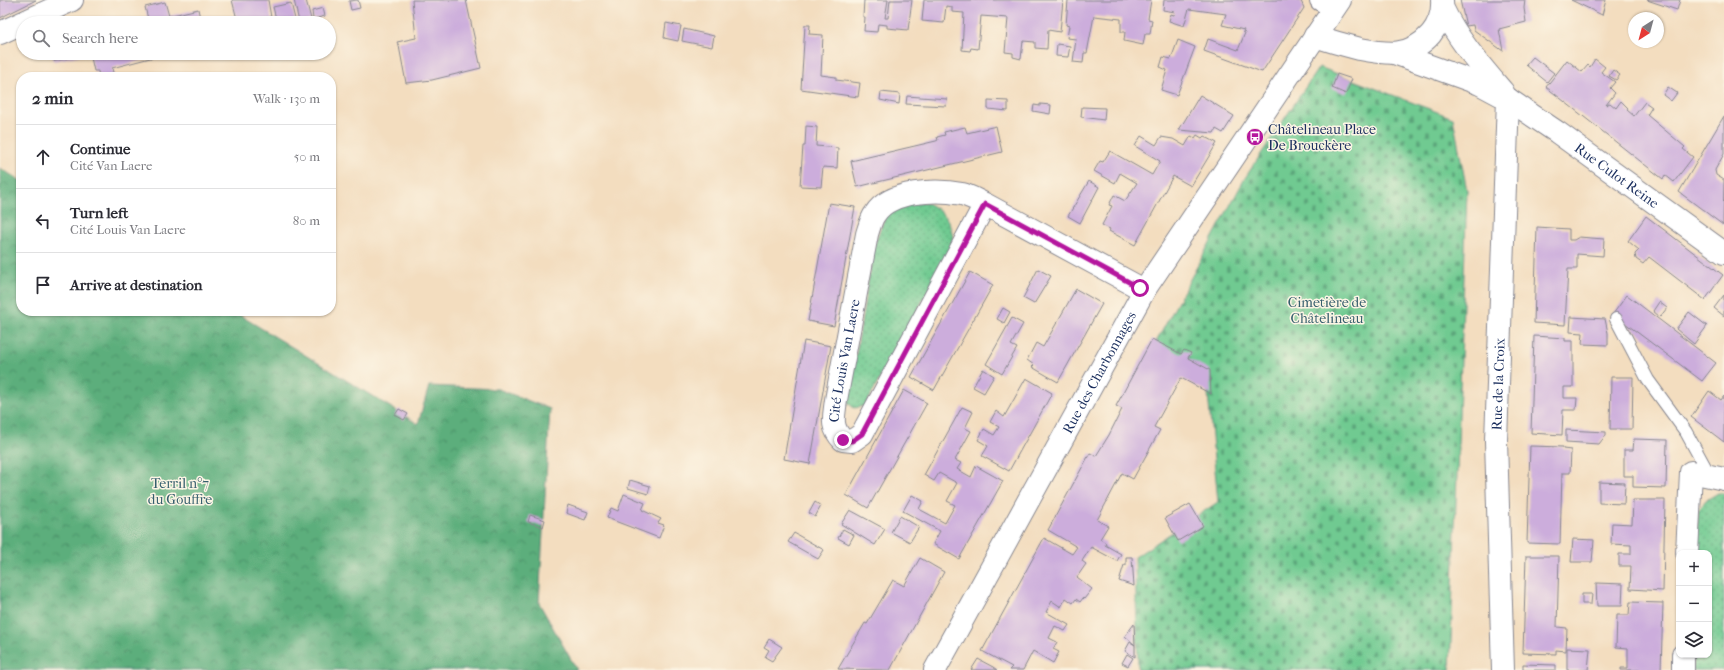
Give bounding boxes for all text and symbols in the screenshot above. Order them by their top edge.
north arrow [1628,12,1664,48]
search box [16,16,336,60]
icon: search [30,27,52,49]
text: Search here [62,29,138,47]
text: 2 min [32,88,73,108]
text: Walk · 130 m [253,91,320,106]
place label: Châtelineau Place De Brouckère [1268,121,1376,154]
bus stop icon: Châtelineau Place De Brouckère [1245,127,1265,147]
text: Continue [70,140,130,158]
street label: Rue Culot Reine [1571,140,1662,212]
icon: ahead [32,146,54,168]
text: 50 m [294,149,320,164]
text: Cité Van Laere [70,158,152,173]
text: Turn left [70,204,128,222]
icon: left [32,210,54,232]
text: 80 m [293,213,320,228]
text: Cité Louis Van Laere [70,222,186,237]
icon: arrive [32,274,54,296]
text: Arrive at destination [70,276,202,294]
route start [1131,279,1149,297]
park label: Cimetière de Châtelineau [1288,294,1366,327]
street label: Cité Louis Van Laere [826,298,864,423]
street label: Rue des Charbonnages [1059,308,1140,437]
street label: Rue de la Croix [1488,337,1509,431]
route end [834,431,852,449]
park label: Terril n°7 du Gouffre [148,475,212,508]
map controls [1676,550,1712,658]
button: + [1676,550,1712,586]
button: − [1676,586,1712,622]
button: layers [1676,622,1712,658]

